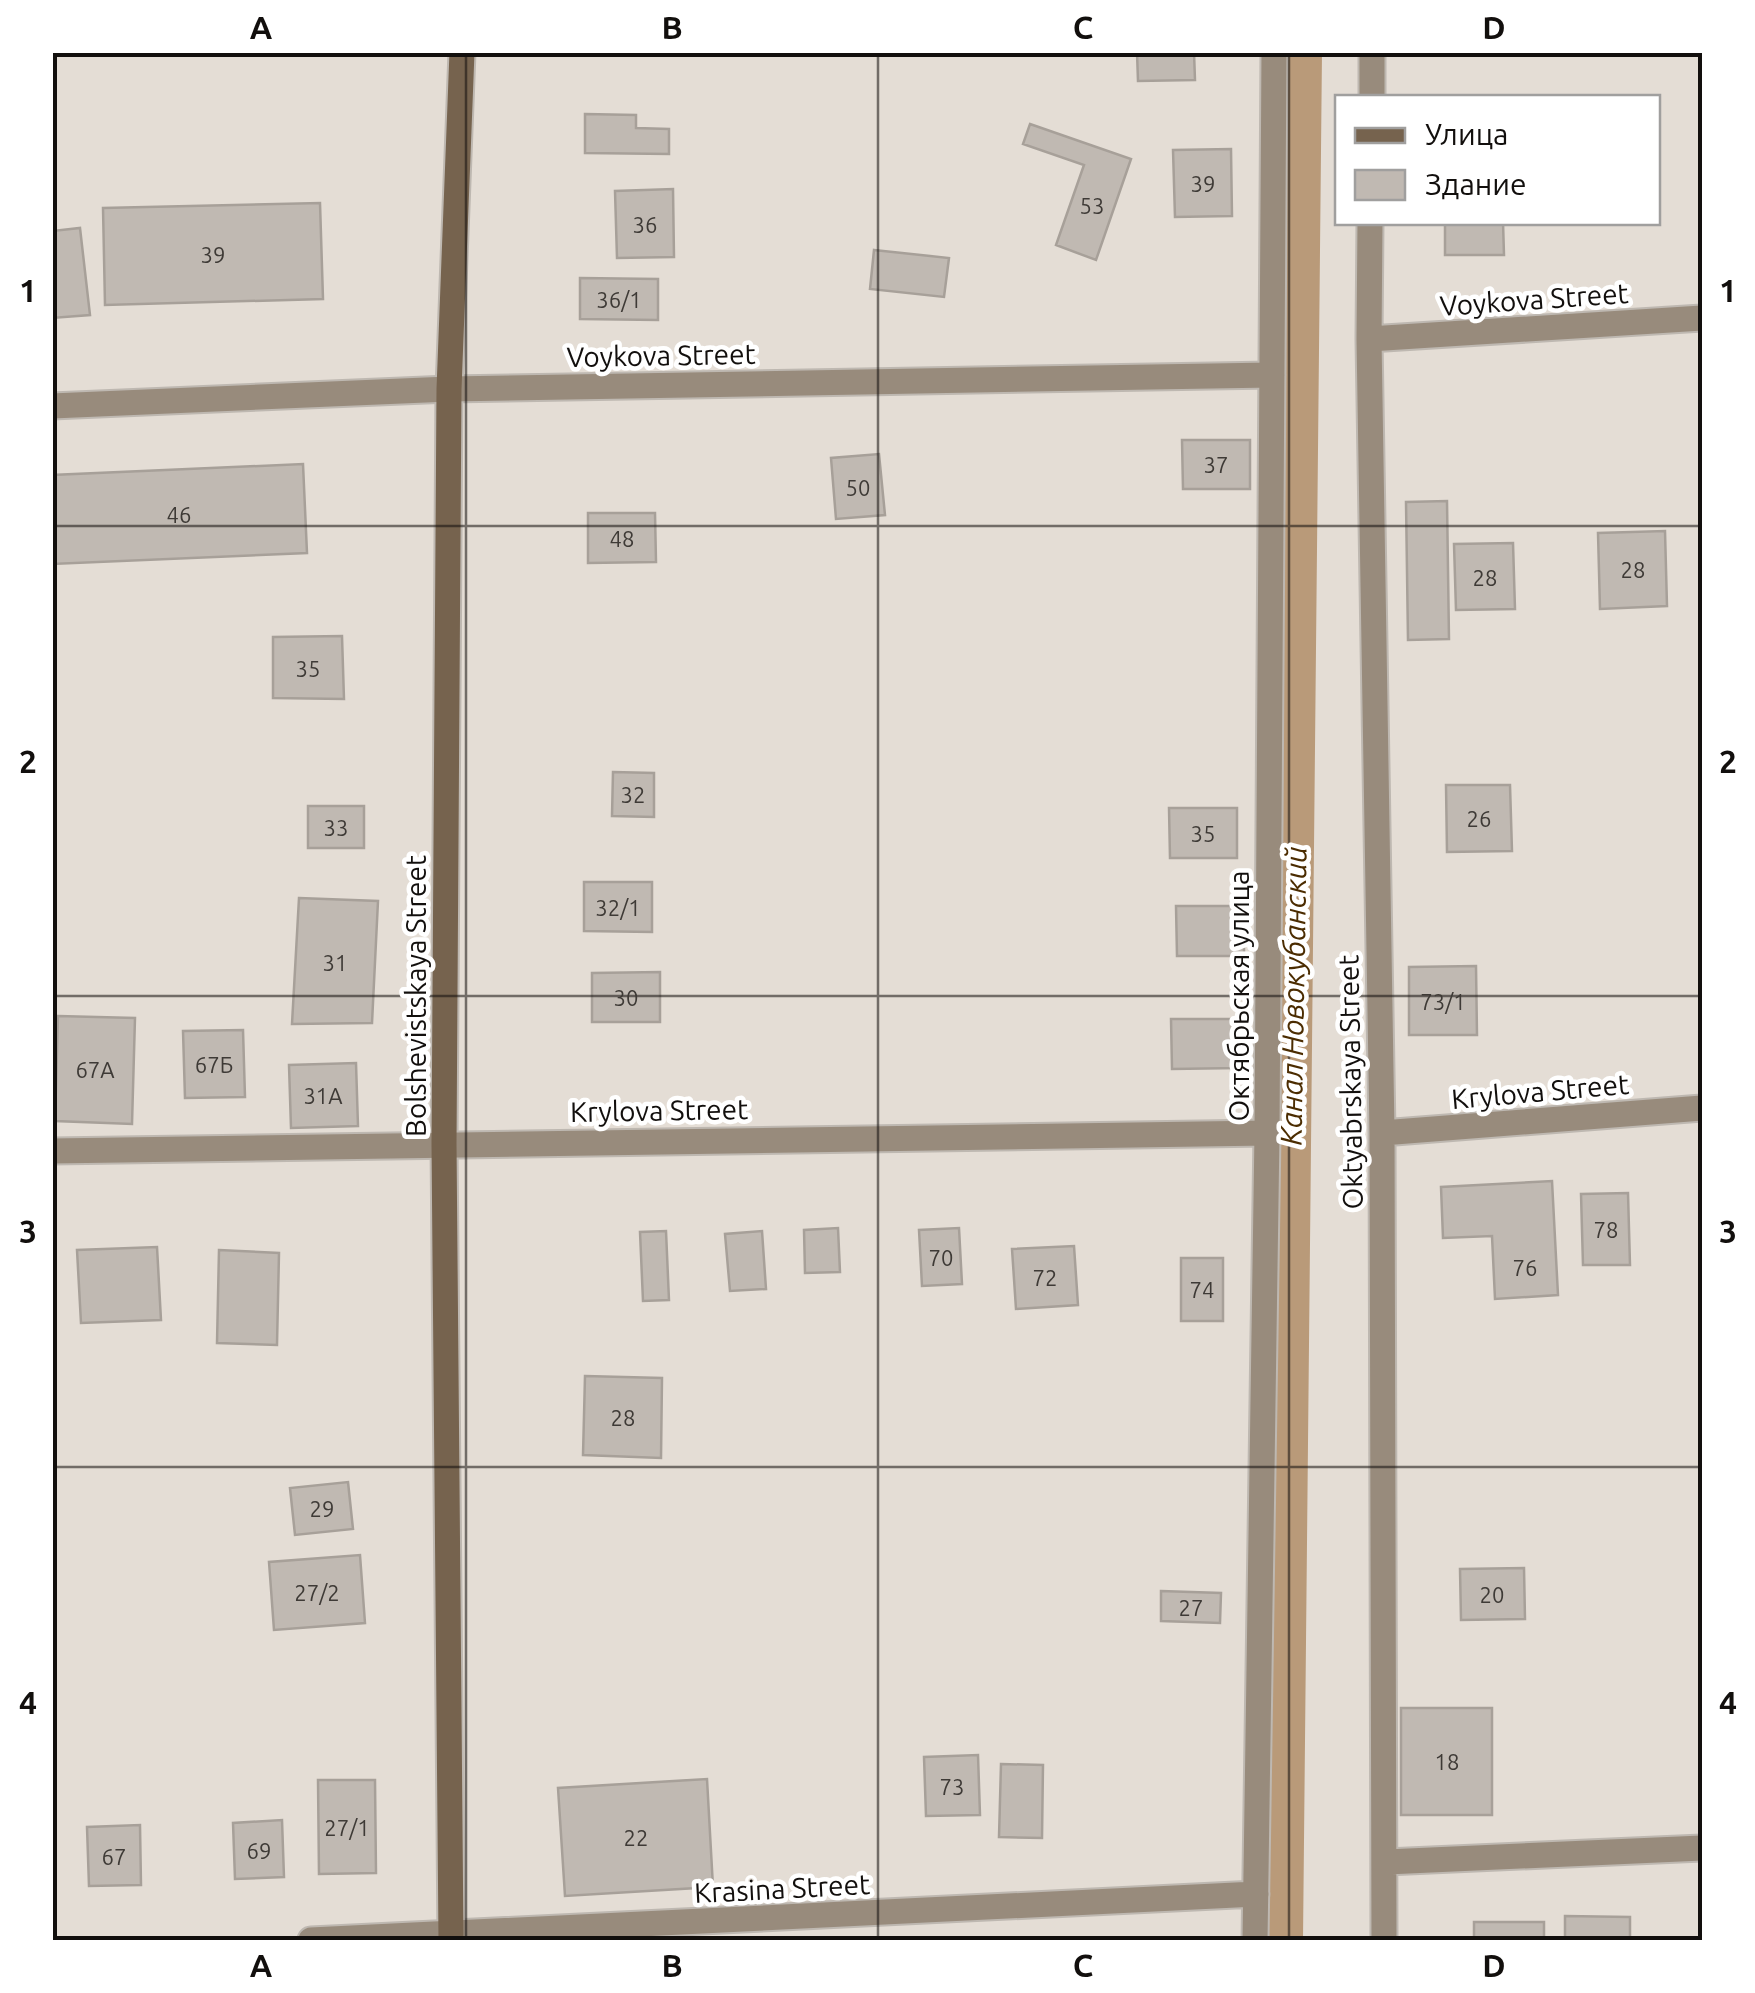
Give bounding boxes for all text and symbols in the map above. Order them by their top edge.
text: A [250,9,273,45]
text: B [661,9,683,45]
text: C [1073,9,1093,45]
text: D [1482,9,1506,45]
legend [1335,95,1660,225]
text: Улица [1425,117,1509,151]
text: Здание [1425,167,1527,201]
house number: 39 [1191,171,1215,196]
house number: 53 [1080,193,1104,218]
house number: 36 [633,212,657,237]
house number: 39 [201,242,225,267]
text: 1 [19,272,37,308]
text: 1 [1719,272,1737,308]
street label: Voykova Street [1439,277,1629,321]
house number: 36/1 [596,287,642,312]
street label: Voykova Street [566,338,756,372]
house number: 37 [1204,452,1228,477]
house number: 50 [846,475,870,500]
house number: 46 [167,502,191,527]
house number: 48 [610,526,634,551]
house number: 28 [1621,557,1645,582]
house number: 28 [1473,565,1497,590]
house number: 35 [296,656,320,681]
text: 2 [19,743,37,779]
text: 2 [1719,743,1737,779]
house number: 32 [621,782,645,807]
house number: 26 [1467,806,1491,831]
house number: 33 [324,815,348,840]
house number: 35 [1191,821,1215,846]
water label: Канал Новокубанский [1273,846,1313,1146]
street label: Bolshevistskaya Street [400,855,431,1137]
street label: Октябрьская улица [1223,871,1254,1121]
house number: 32/1 [595,895,641,920]
house number: 31 [323,950,347,975]
street label: Oktyabrskaya Street [1332,954,1368,1210]
house number: 30 [614,985,638,1010]
house number: 73/1 [1420,989,1466,1014]
house number: 67Б [195,1052,233,1077]
house number: 67А [75,1057,115,1082]
street label: Krylova Street [1450,1068,1630,1114]
house number: 31А [303,1083,343,1108]
street label: Krylova Street [570,1093,748,1127]
text: 3 [19,1213,37,1249]
text: 3 [1719,1213,1737,1249]
house number: 78 [1594,1217,1618,1242]
house number: 70 [929,1245,953,1270]
house number: 76 [1513,1255,1537,1280]
house number: 72 [1033,1265,1057,1290]
house number: 74 [1190,1277,1214,1302]
house number: 28 [611,1405,635,1430]
house number: 29 [310,1496,334,1521]
house number: 27/2 [294,1580,340,1605]
house number: 20 [1480,1582,1504,1607]
house number: 27 [1179,1595,1203,1620]
text: 4 [19,1684,37,1720]
text: 4 [1719,1684,1737,1720]
house number: 18 [1435,1749,1459,1774]
house number: 73 [940,1774,964,1799]
house number: 27/1 [324,1815,370,1840]
house number: 22 [624,1825,648,1850]
house number: 69 [247,1838,271,1863]
house number: 67 [102,1844,126,1869]
street label: Krasina Street [693,1868,871,1908]
text: A [250,1947,273,1983]
text: B [661,1947,683,1983]
text: C [1073,1947,1093,1983]
text: D [1482,1947,1506,1983]

